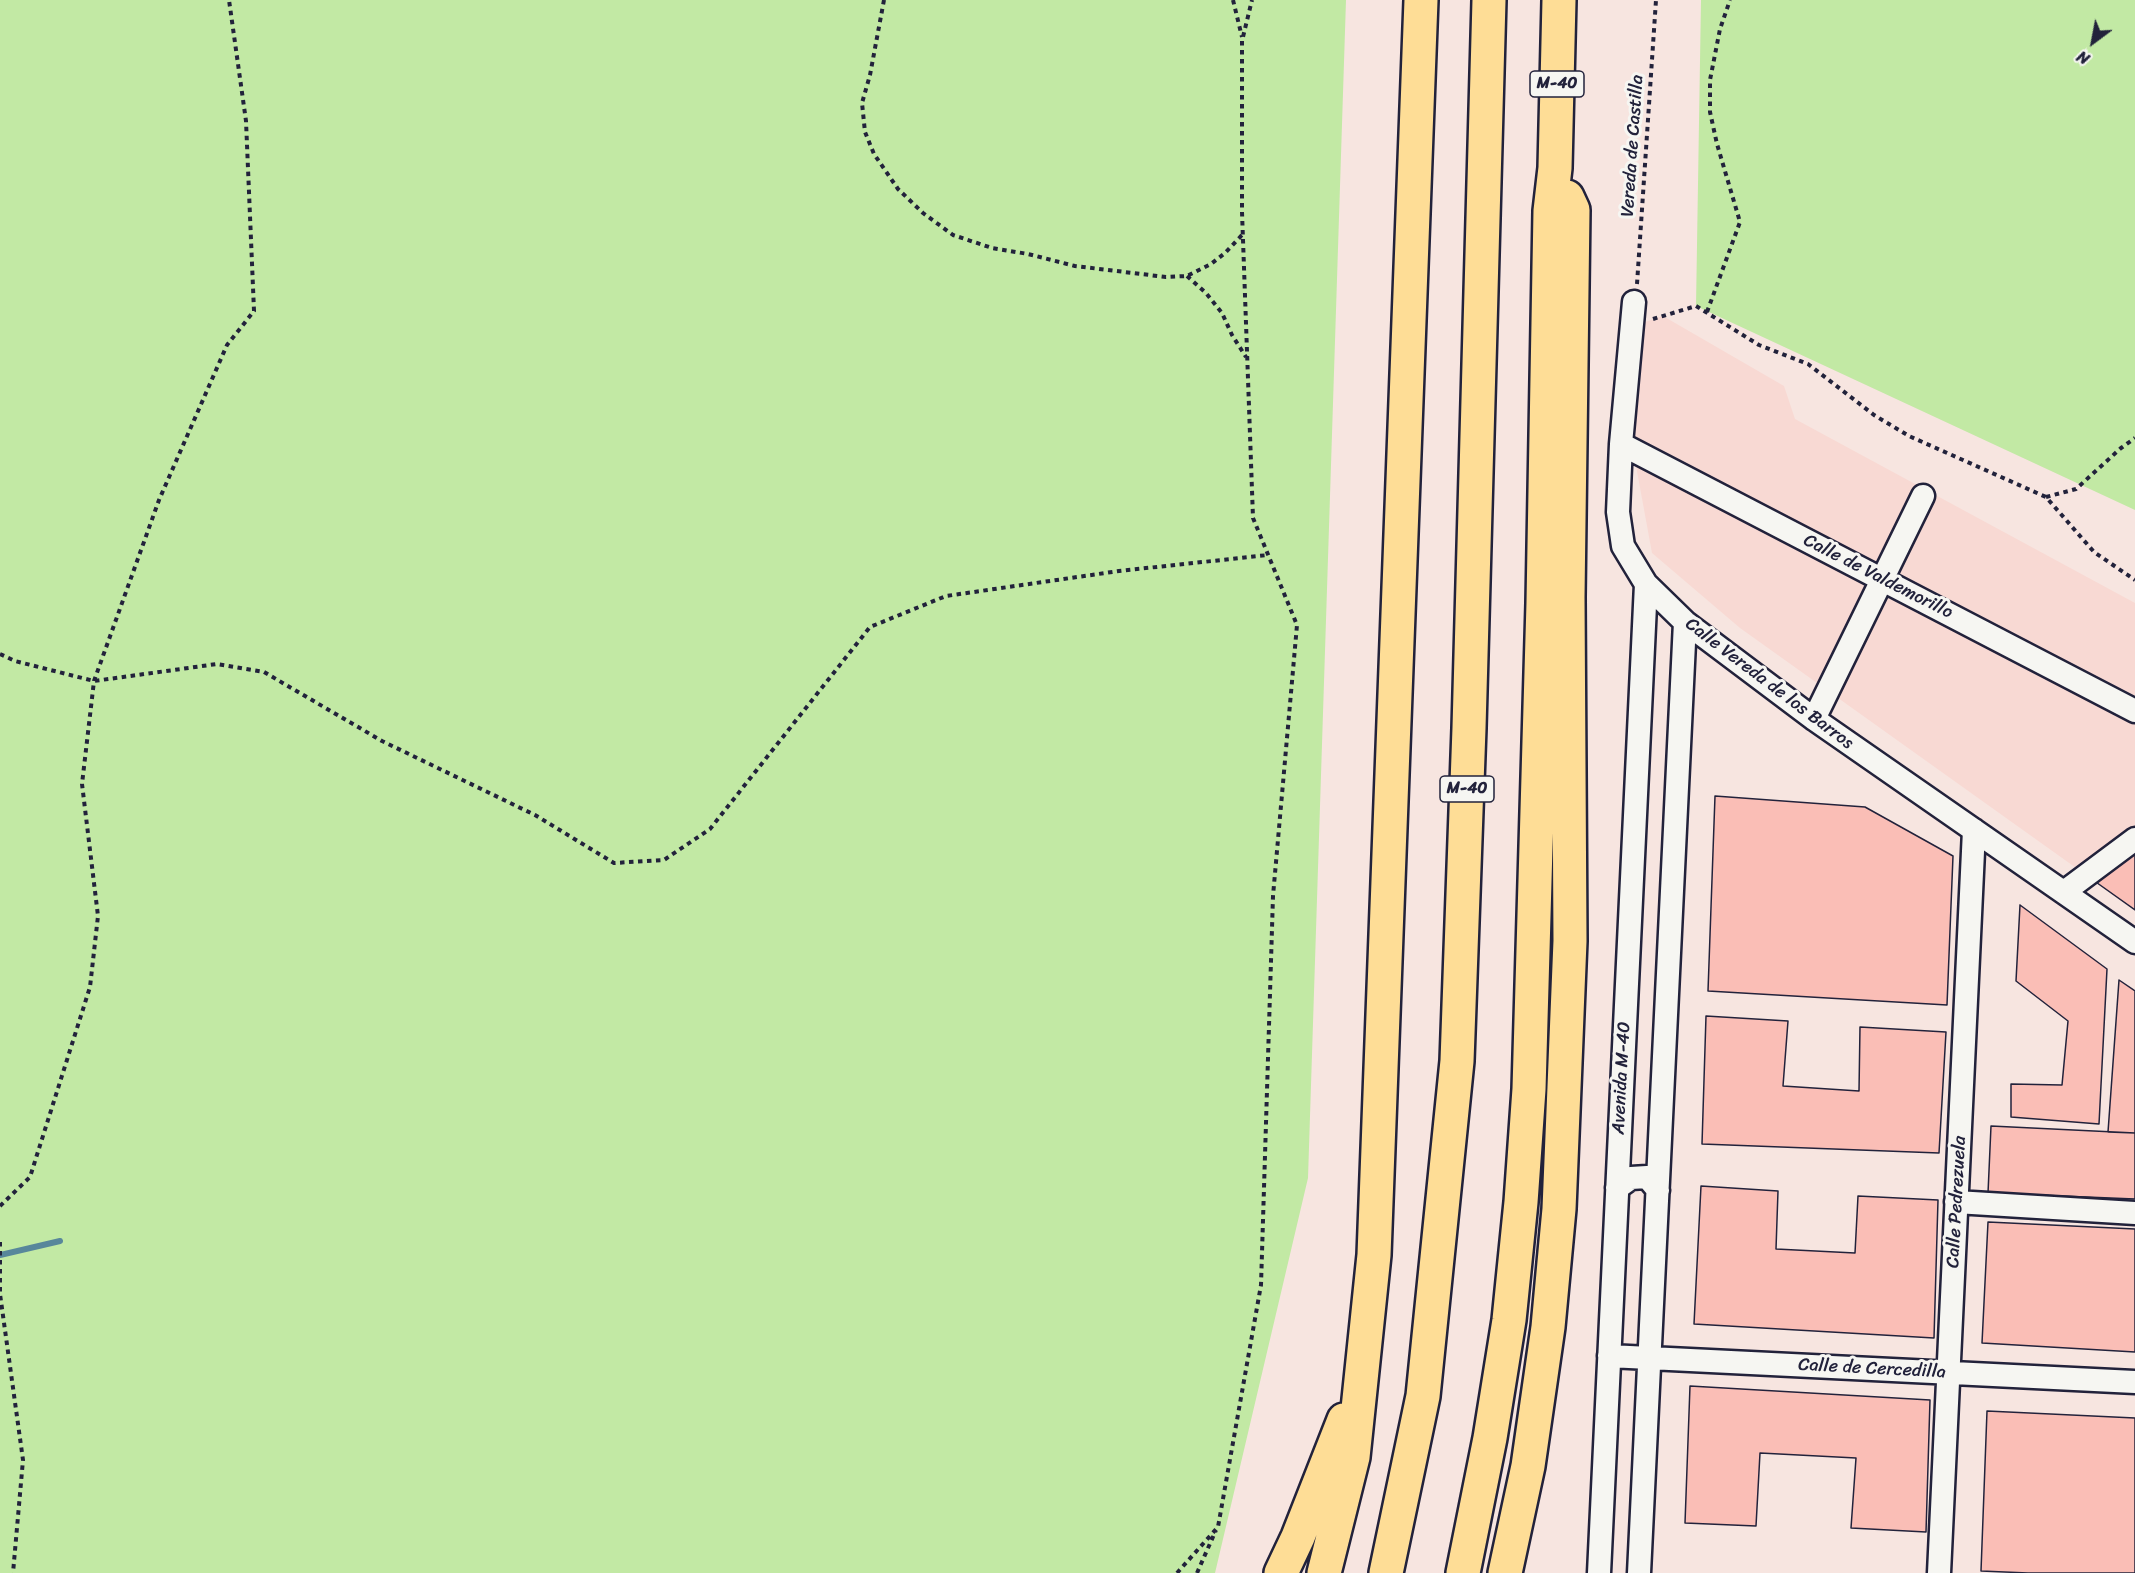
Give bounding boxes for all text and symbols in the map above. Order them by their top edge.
north arrow [2063,12,2123,72]
text: N [2071,42,2096,73]
road number: M-40 [1530,71,1584,97]
street label: Vereda de Castilla [1617,74,1649,218]
street label: Calle de Valdemorillo [1800,530,1956,624]
street label: Calle Vereda de los Barros [1681,614,1857,754]
road number: M-40 [1440,776,1494,802]
street label: Avenida M-40 [1608,1021,1636,1135]
street label: Calle Pedrezuela [1943,1135,1971,1269]
street label: Calle de Cercedilla [1798,1354,1946,1384]

